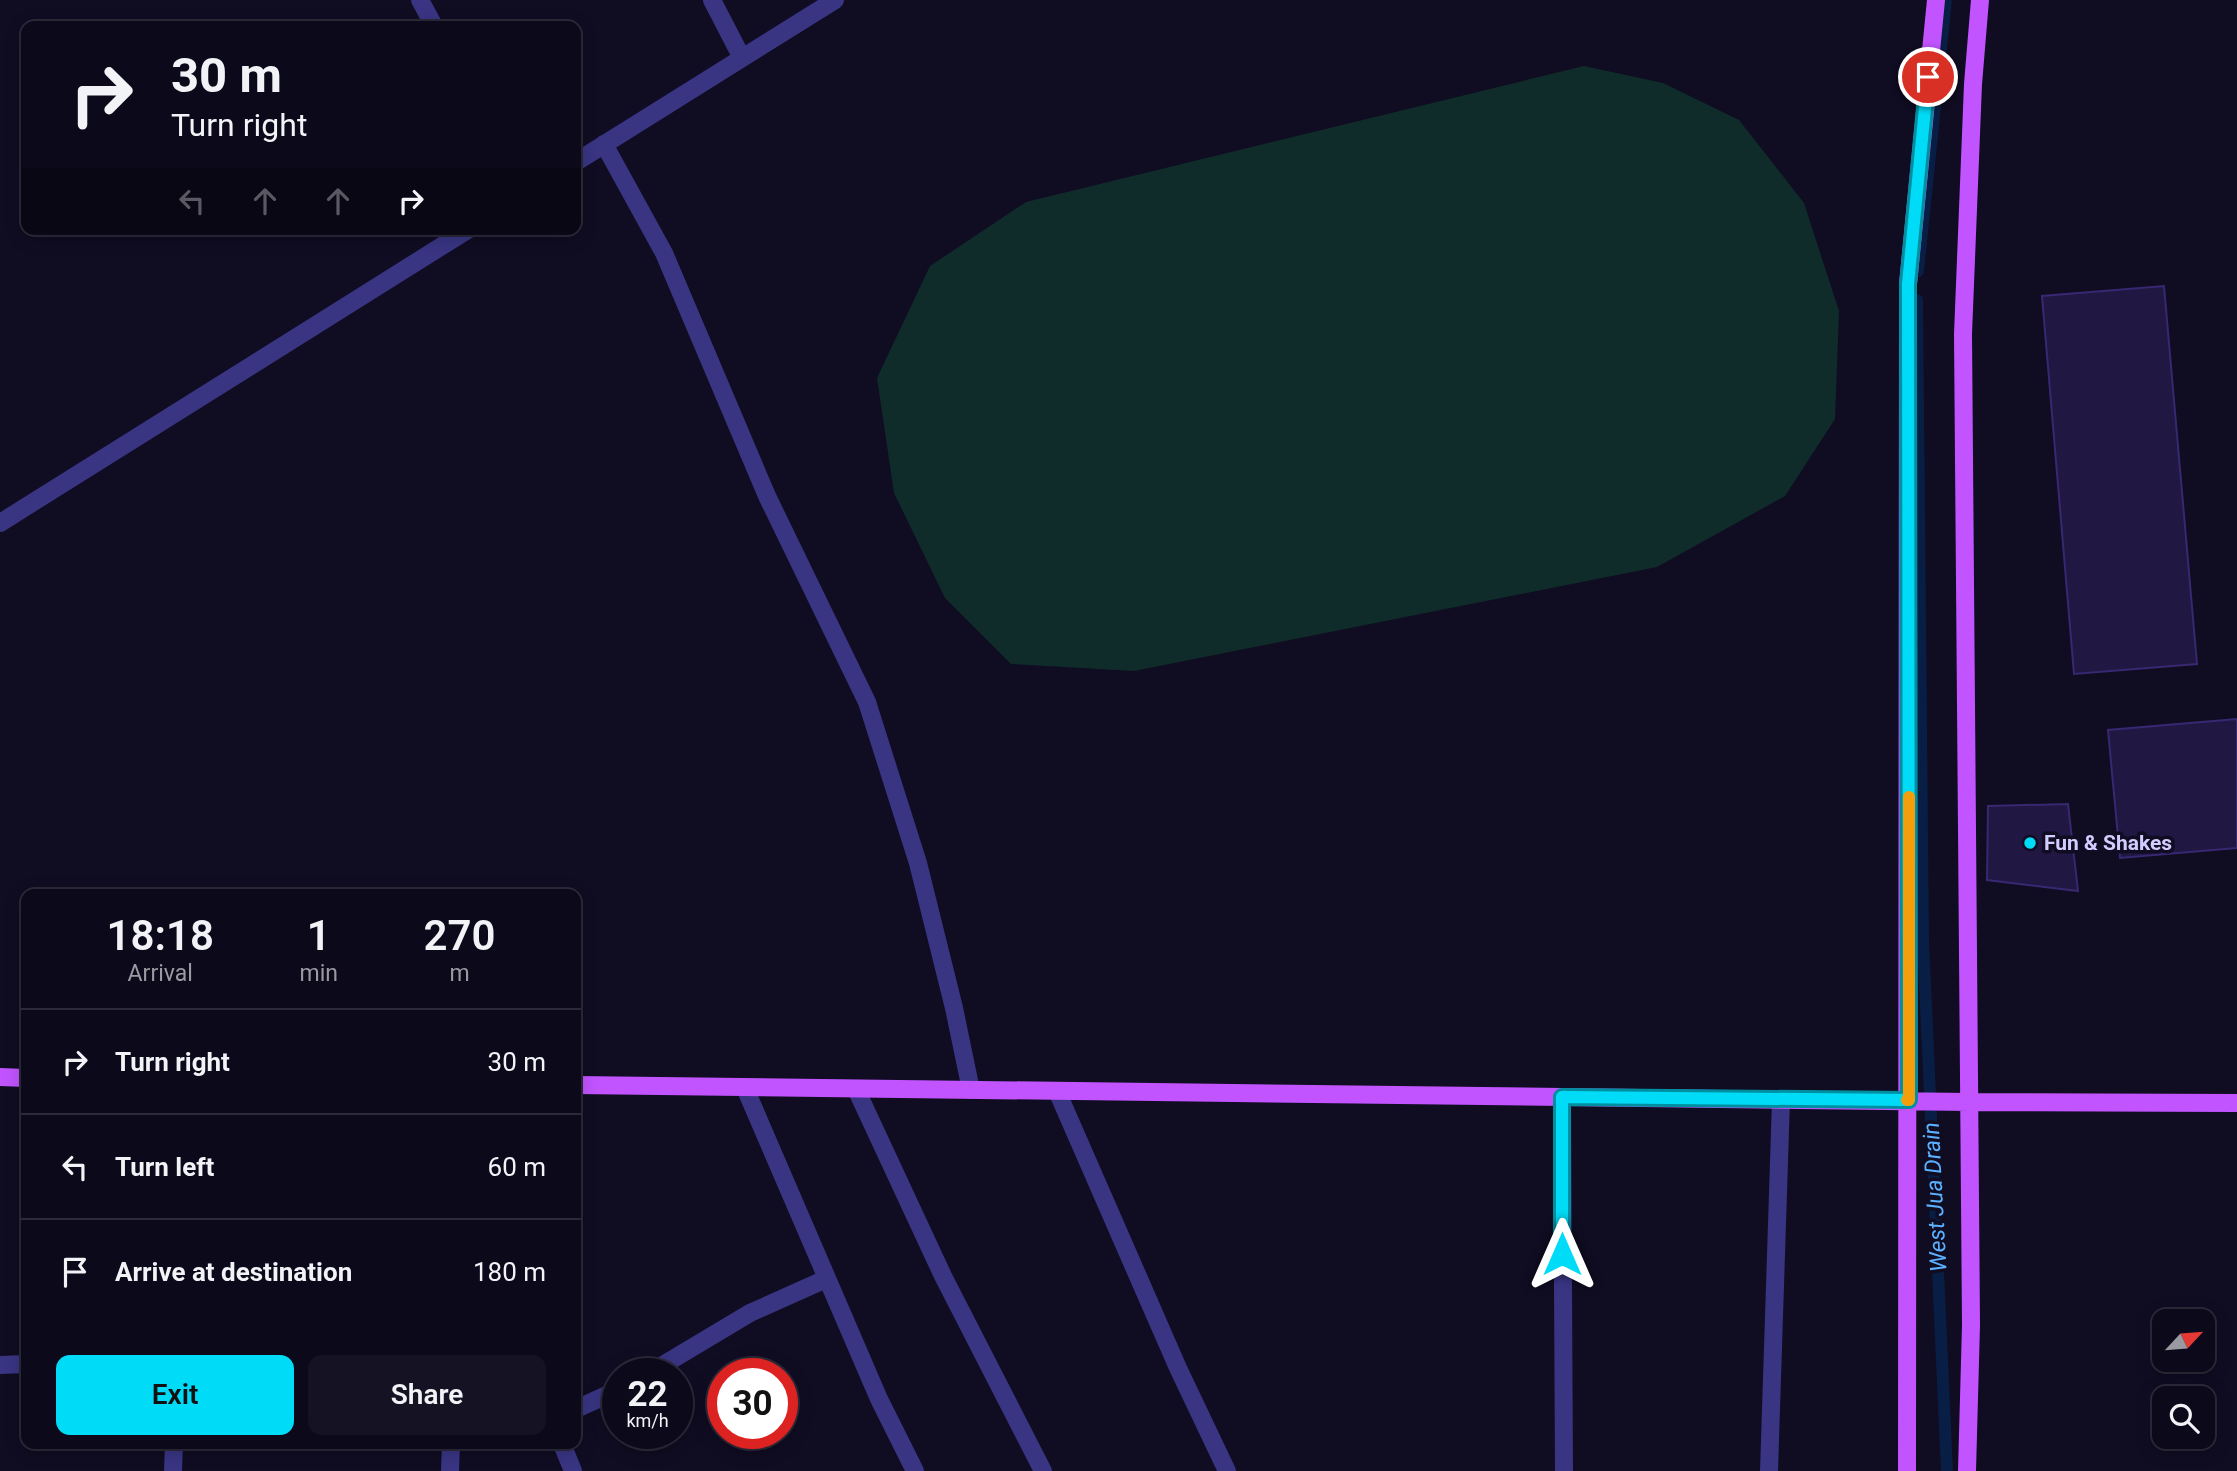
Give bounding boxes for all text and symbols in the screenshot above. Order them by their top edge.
text: 30 m [171,47,282,104]
pin [1898,47,1958,107]
icon: right [56,49,147,140]
icon: arrive [1909,58,1947,96]
text: Turn right [171,106,307,144]
icon: left [173,182,211,220]
icon: ahead [246,182,284,220]
icon: ahead [319,182,357,220]
icon: right [392,182,430,220]
place label: Fun & Shakes [2044,831,2172,855]
marker: Fun & Shakes [2022,835,2038,851]
text: 18:18 [107,911,214,960]
text: 1 [307,911,331,960]
text: 270 [423,911,495,960]
text: Arrival [128,960,193,987]
text: min [299,960,338,987]
text: m [449,960,470,987]
icon: right [56,1043,94,1081]
text: Turn right [115,1047,230,1077]
text: 30 m [488,1047,546,1077]
water label: West Jua Drain [1918,1122,1952,1272]
icon: left [56,1148,94,1186]
text: Turn left [115,1152,214,1182]
text: 60 m [488,1152,546,1182]
position arrow [1525,1217,1599,1291]
icon: arrive [56,1253,94,1291]
text: Arrive at destination [115,1257,352,1287]
text: 180 m [473,1257,546,1287]
north arrow [2152,1309,2216,1372]
map controls [2152,1309,2215,1449]
button: Exit [56,1355,294,1435]
button: Share [308,1355,546,1435]
speed limit sign: 30 [707,1358,798,1449]
text: 22 [627,1374,668,1415]
button: search [2152,1386,2215,1449]
text: km/h [626,1410,669,1431]

